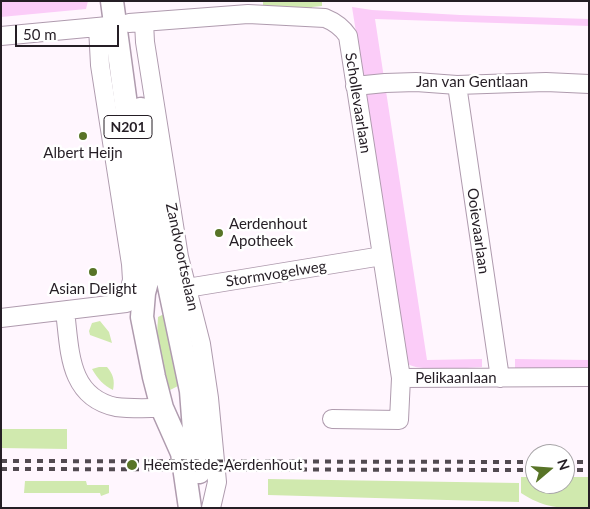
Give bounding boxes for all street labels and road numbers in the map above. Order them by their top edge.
street label: Schollevaarlaan [341,51,375,155]
street label: Jan van Gentlaan [416,73,528,91]
road number: N201 [104,115,152,138]
street label: Ooievaarlaan [463,187,493,275]
street label: Zandvoortselaan [162,201,202,313]
street label: Stormvogelweg [224,257,328,291]
street label: Pelikaanlaan [415,369,497,387]

